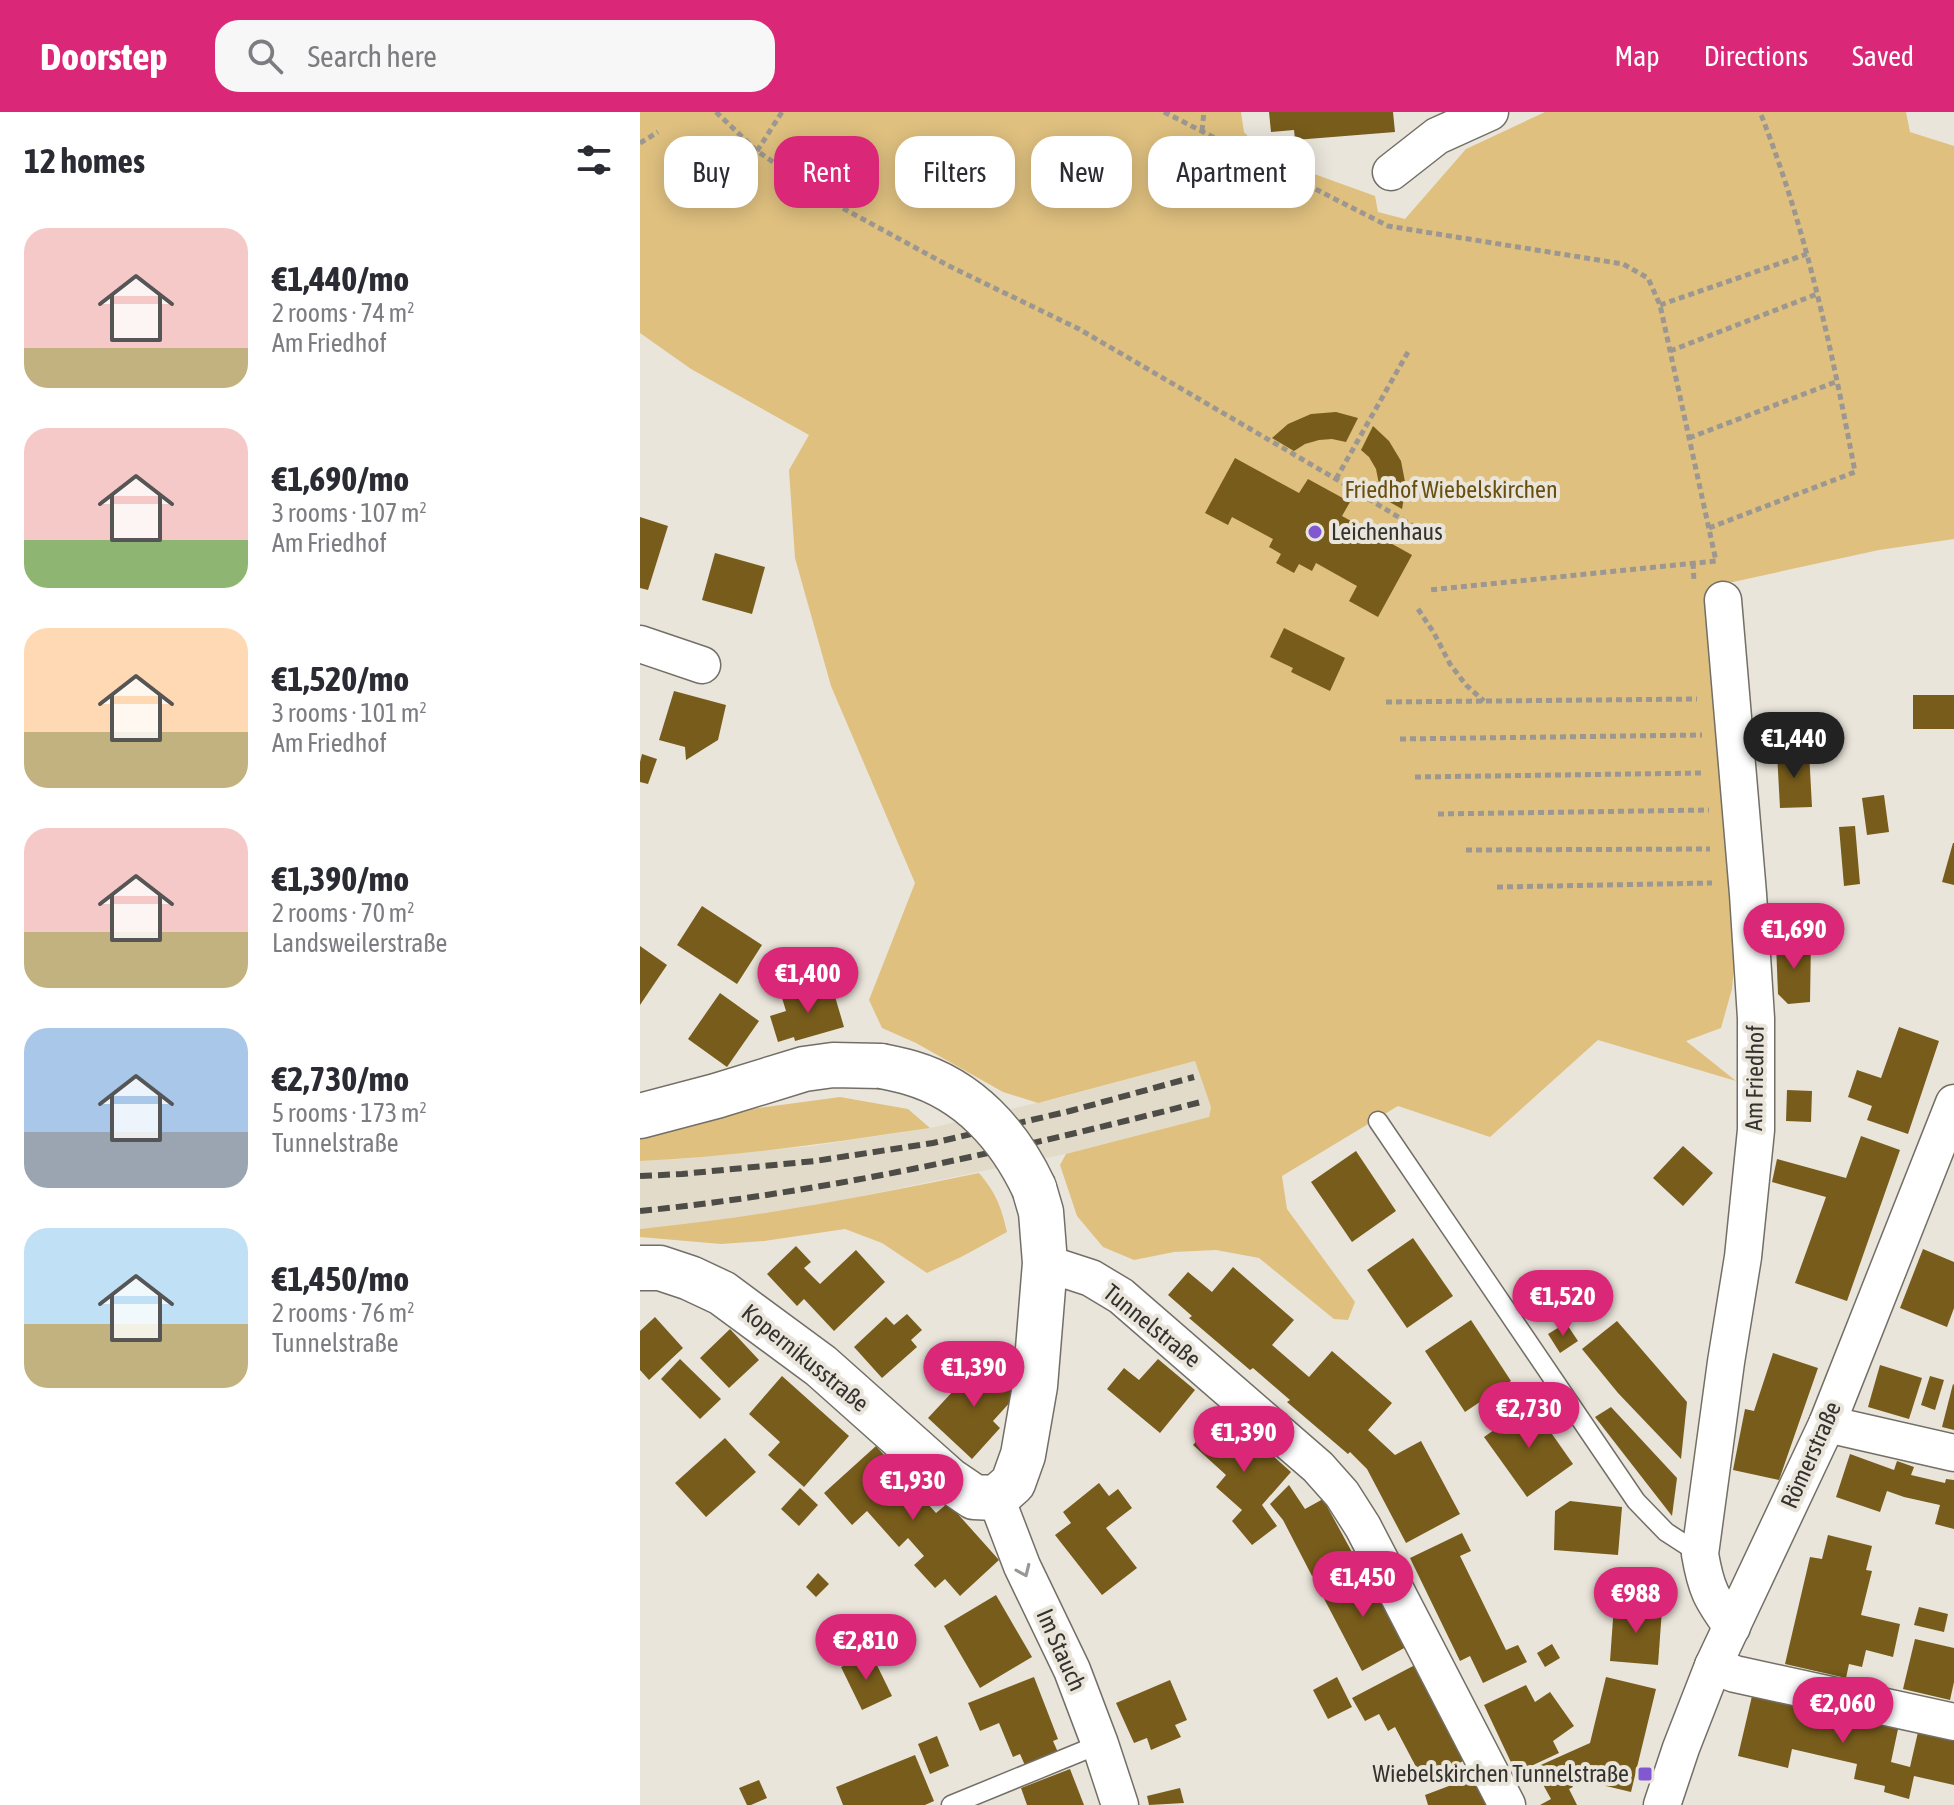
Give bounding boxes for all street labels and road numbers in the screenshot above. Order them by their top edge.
street label: Am Friedhof [1740,1024,1769,1131]
street label: Tunnelstraße [1098,1278,1206,1373]
street label: Kopernikusstraße [737,1298,874,1417]
street label: Römerstraße [1775,1397,1846,1512]
street label: Im Stauch [1031,1605,1091,1695]

